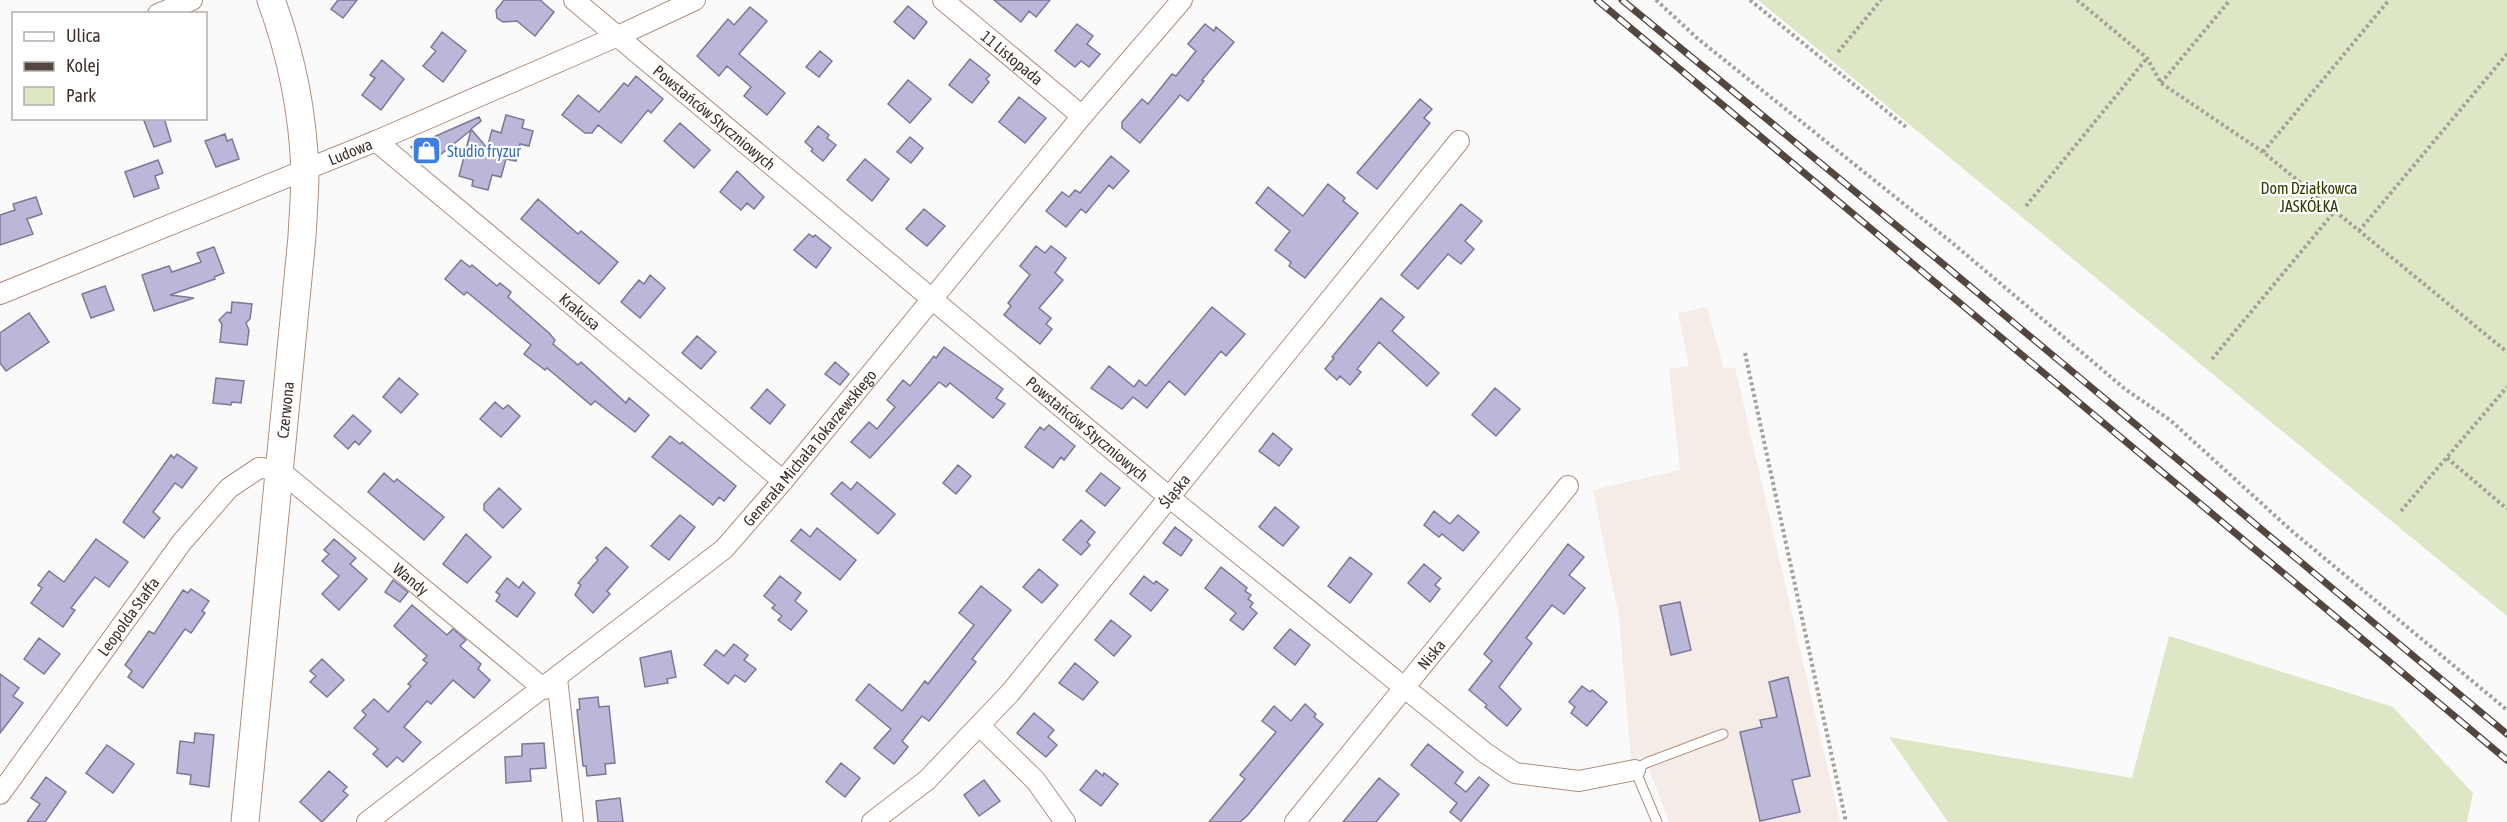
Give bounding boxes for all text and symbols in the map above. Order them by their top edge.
legend [12,12,207,120]
text: Ulica [66,25,101,46]
street label: 11 Listopada [978,27,1047,89]
text: Kolej [66,55,100,76]
street label: Powstańców Styczniowych [650,61,779,173]
text: Park [66,85,96,106]
street label: Ludowa [326,135,375,168]
shop icon: Studio fryzur [410,135,442,167]
place label: Studio fryzur [447,142,521,161]
park label: Dom Działkowca JASKÓŁKA [2260,179,2358,215]
street label: Krakusa [556,289,604,334]
street label: Generała Michała Tokarzewskiego [739,366,880,530]
street label: Powstańców Styczniowych [1023,373,1152,485]
street label: Czerwona [273,381,297,439]
street label: Śląska [1155,470,1194,512]
street label: Wandy [390,559,433,600]
street label: Leopolda Staffa [94,574,163,659]
street label: Niska [1414,636,1449,673]

